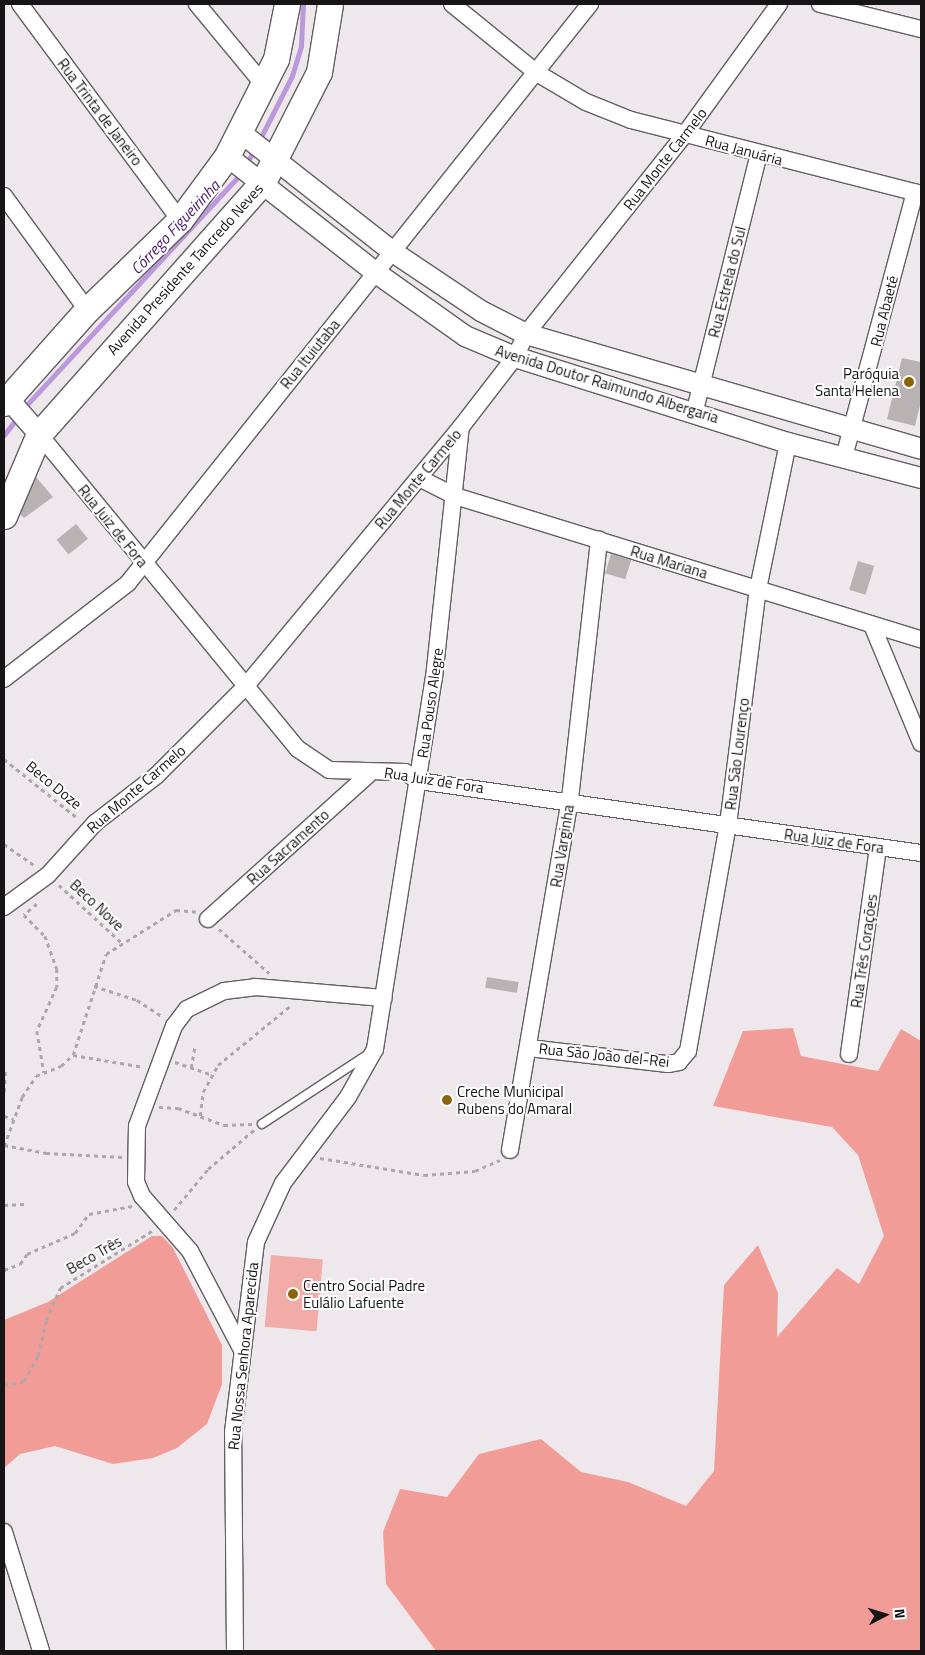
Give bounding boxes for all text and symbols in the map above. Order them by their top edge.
street label: Rua Trinta de Janeiro [54,55,146,169]
street label: Rua Monte Carmelo [619,104,711,214]
street label: Rua Januária [703,131,785,169]
water label: Córrego Figueirinha [127,176,223,278]
street label: Avenida Presidente Tancredo Neves [103,180,267,358]
street label: Rua Estrela do Sul [704,224,750,340]
street label: Rua Abaeté [866,274,902,348]
street label: Rua Ituiutaba [276,316,344,392]
street label: Avenida Doutor Raimundo Albergaria [493,341,721,427]
place label: Paróquia Santa Helena [815,364,899,399]
marker: Paróquia Santa Helena [903,376,915,388]
street label: Rua Monte Carmelo [371,425,465,533]
street label: Rua Juiz de Fora [74,481,152,571]
street label: Rua Mariana [628,542,710,582]
street label: Rua Pouso Alegre [413,647,447,759]
street label: Rua São Lourenço [721,697,753,811]
street label: Rua Monte Carmelo [83,741,189,837]
street label: Beco Doze [23,757,85,813]
street label: Rua Juiz de Fora [383,763,485,797]
street label: Rua Varginha [547,803,577,889]
street label: Rua Sacramento [243,805,333,889]
street label: Rua Juiz de Fora [783,825,885,857]
street label: Beco Nove [66,876,128,934]
street label: Rua Três Corações [847,893,881,1009]
street label: Rua São João del-Rei [538,1039,670,1071]
place label: Creche Municipal Rubens do Amaral [457,1082,572,1117]
marker: Creche Municipal Rubens do Amaral [441,1094,453,1106]
street label: Beco Três [63,1232,125,1278]
street label: Rua Nossa Senhora Aparecida [224,1261,262,1451]
place label: Centro Social Padre Eulálio Lafuente [303,1276,425,1311]
marker: Centro Social Padre Eulálio Lafuente [287,1288,299,1300]
north arrow [860,1590,910,1640]
text: N [890,1608,911,1619]

